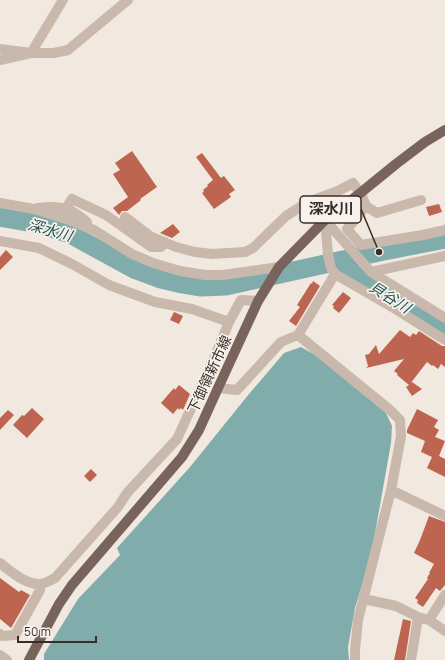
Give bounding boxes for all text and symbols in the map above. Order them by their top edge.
callout: 深水川 [300,196,361,223]
text: 深水川 [308,198,354,219]
water label: 深水川 [25,214,76,247]
water label: 貝谷川 [365,276,416,319]
street label: 下御領新市線 [183,332,235,416]
scale bar [18,618,96,644]
text: 50 m [24,623,51,640]

